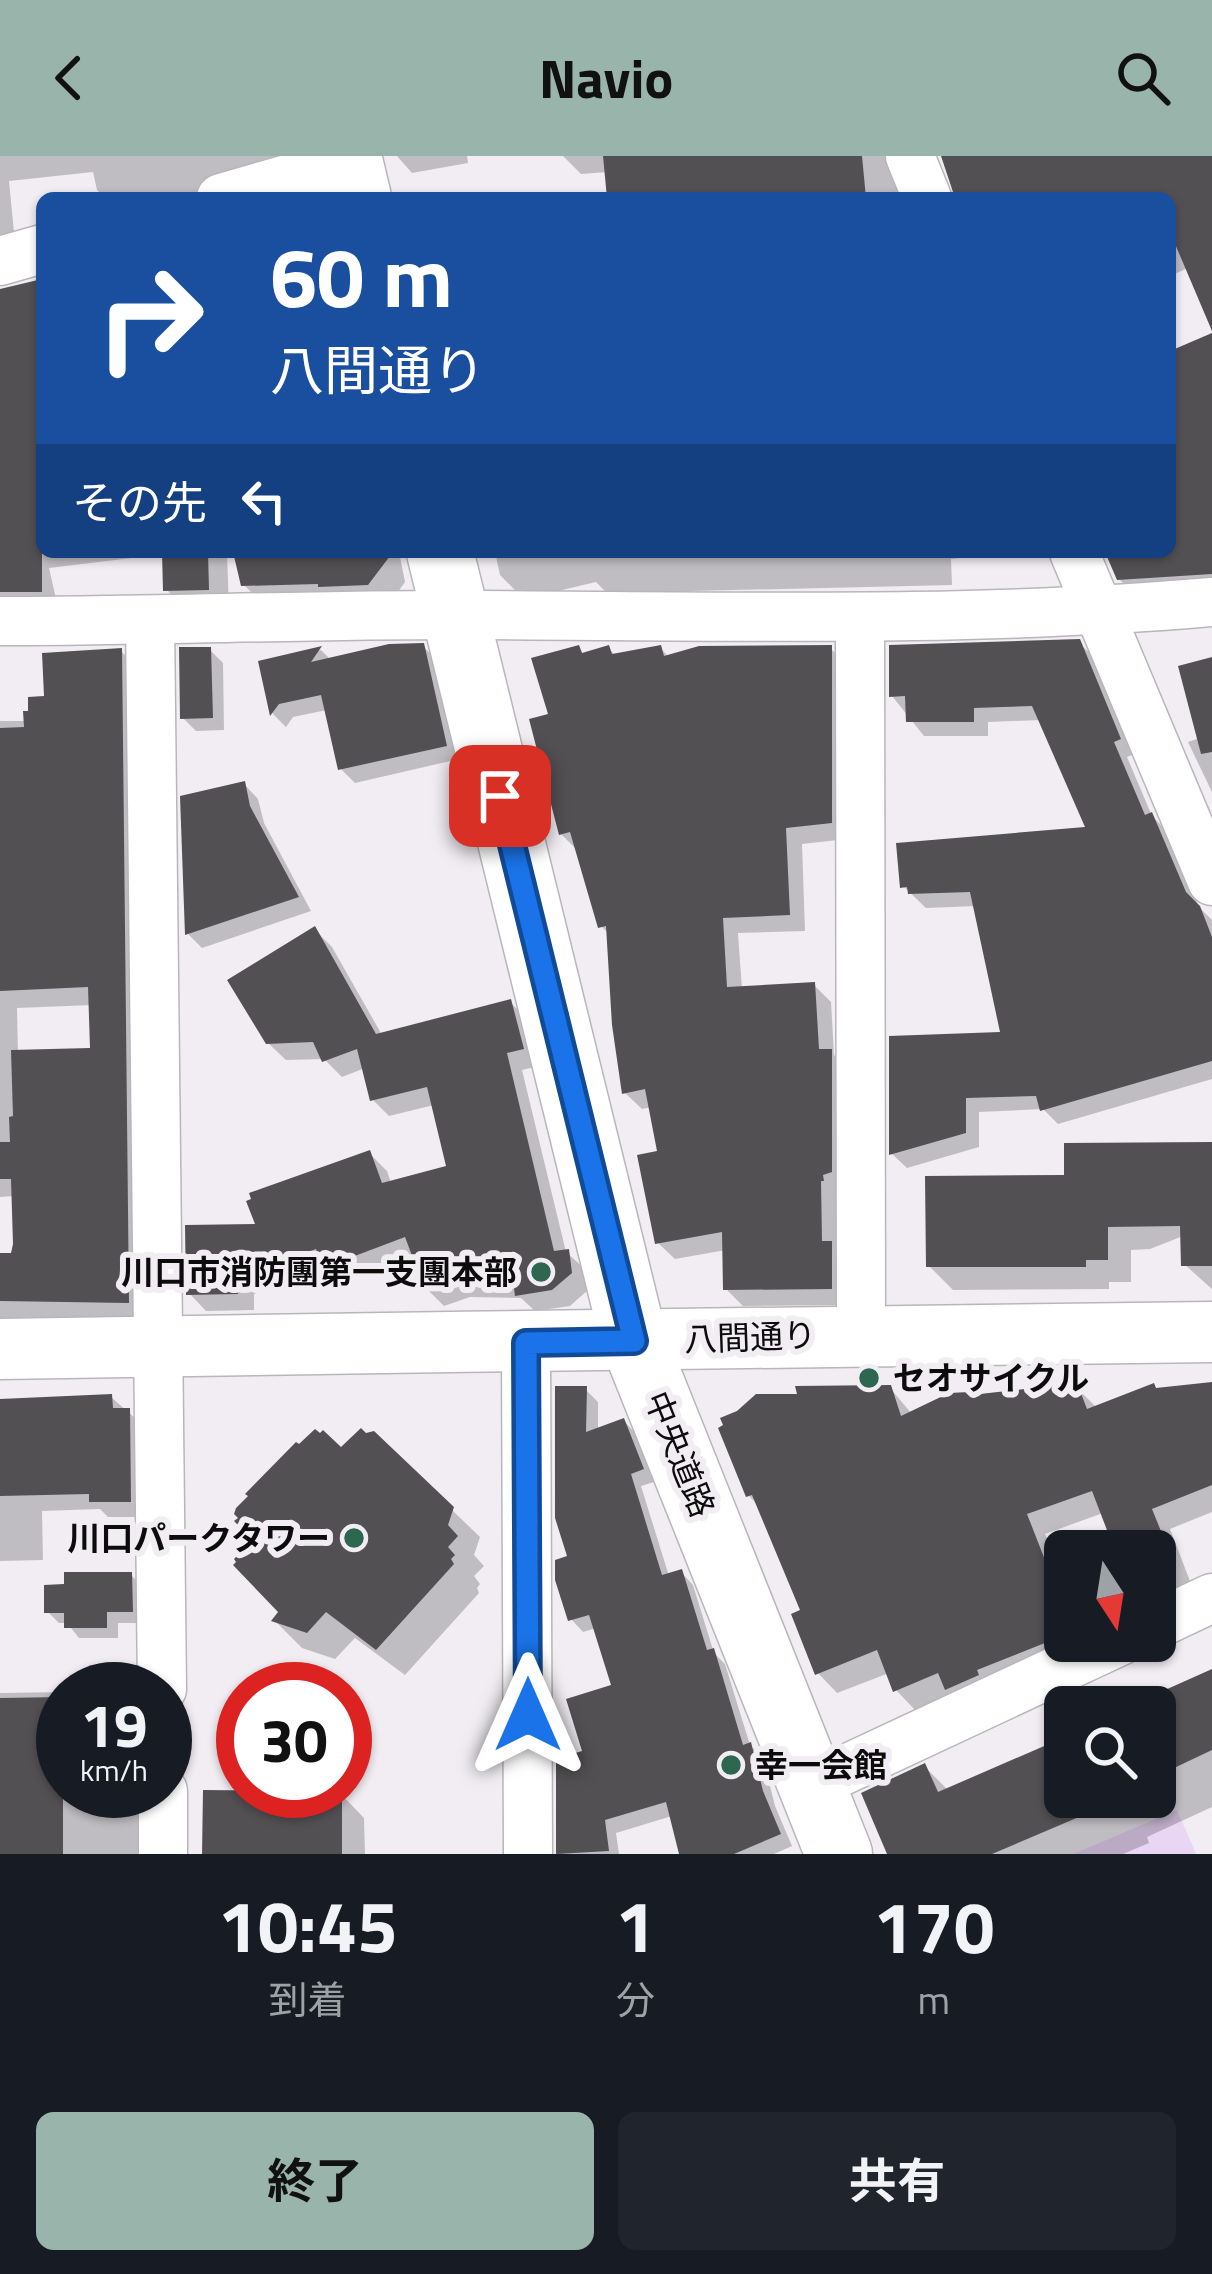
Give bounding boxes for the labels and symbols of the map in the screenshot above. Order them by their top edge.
pin [449,745,551,847]
place label: 川口市消防團第一支團本部 [121,1247,517,1297]
marker: 川口市消防團第一支團本部 [528,1259,554,1285]
street label: 八間通り [683,1310,817,1364]
place label: セオサイクル [893,1353,1089,1403]
marker: セオサイクル [856,1365,882,1391]
street label: 中央道路 [632,1383,728,1525]
place label: 川口パークタワー [67,1513,330,1563]
marker: 川口パークタワー [341,1525,367,1551]
north arrow [1044,1530,1176,1662]
position arrow [465,1652,591,1778]
speed limit sign: 30 [216,1662,372,1818]
place label: 幸一会館 [755,1740,887,1790]
marker: 幸一会館 [718,1752,744,1778]

